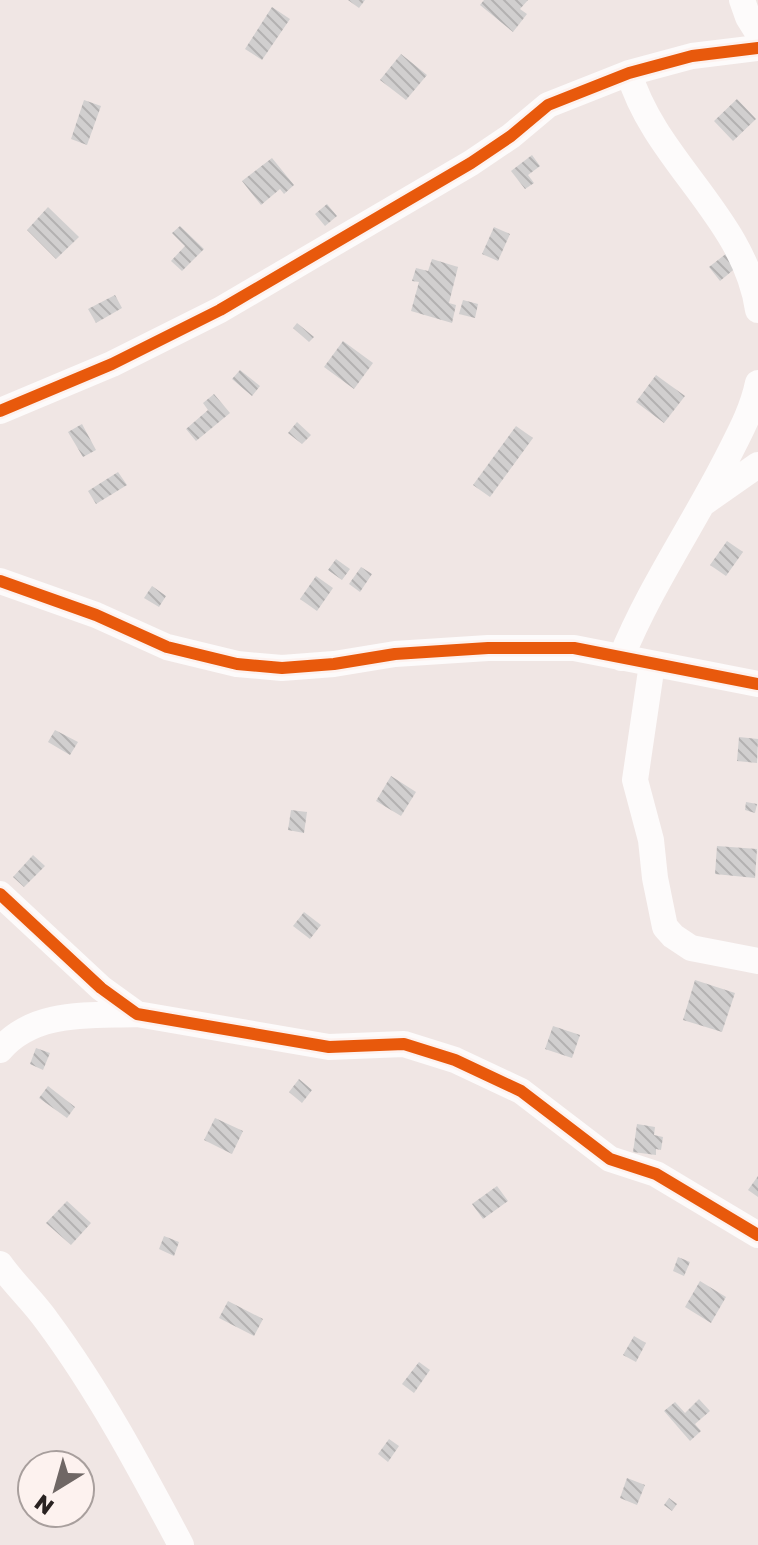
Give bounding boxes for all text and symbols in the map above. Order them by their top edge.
north arrow [16,1449,96,1529]
text: N [29,1490,58,1521]

